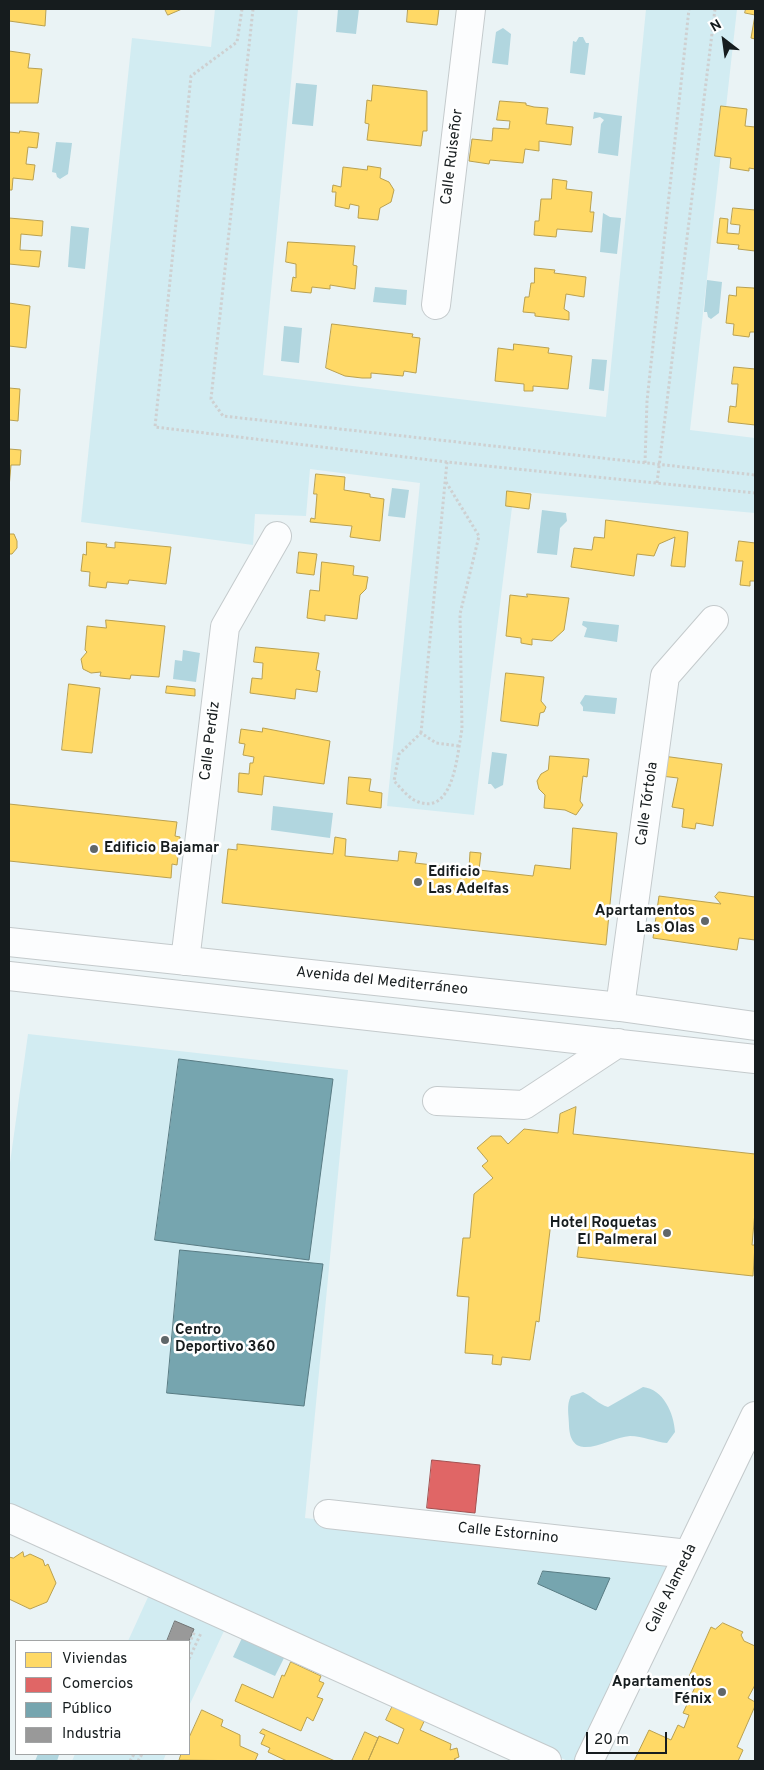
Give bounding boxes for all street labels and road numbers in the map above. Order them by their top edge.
street label: Calle Ruiseñor [438,108,468,206]
street label: Calle Perdiz [197,700,225,782]
street label: Calle Tórtola [633,761,663,847]
street label: Avenida del Mediterráneo [295,964,469,1000]
street label: Calle Estornino [457,1520,559,1548]
street label: Calle Alameda [643,1542,701,1636]

